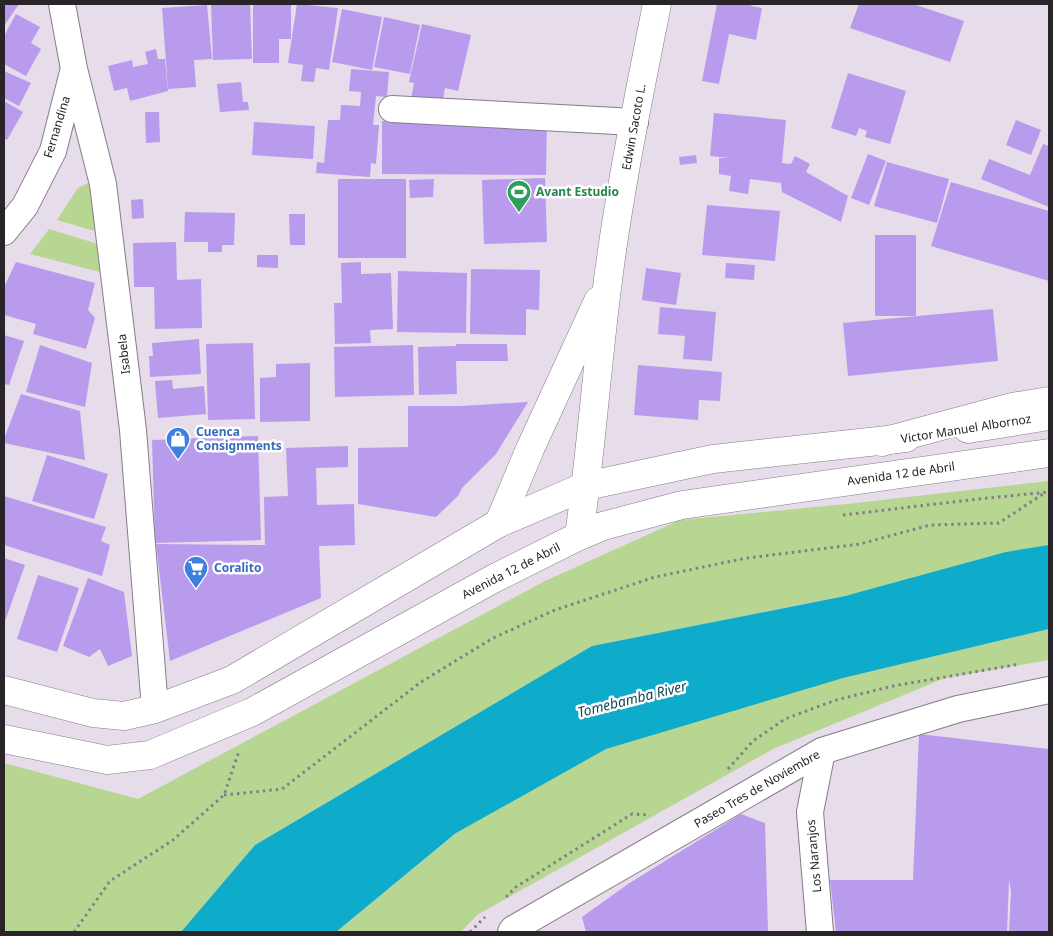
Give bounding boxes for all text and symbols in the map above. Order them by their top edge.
street label: Edwin Sacoto L. [618,82,649,172]
street label: Fernandina [39,94,74,160]
sports icon: Avant Estudio [506,179,532,213]
place label: Avant Estudio [536,183,619,200]
street label: Isabela [113,333,134,375]
street label: Victor Manuel Albornoz [900,410,1033,447]
place label: Cuenca Consignments [196,423,282,454]
shop icon: Cuenca Consignments [165,426,191,460]
street label: Avenida 12 de Abril [846,458,956,489]
street label: Avenida 12 de Abril [459,538,563,603]
supermarket icon: Coralito [183,555,209,589]
place label: Coralito [214,559,261,576]
water label: Tomebamba River [575,676,689,721]
street label: Paseo Tres de Noviembre [691,745,823,832]
street label: Los Naranjos [802,819,825,893]

